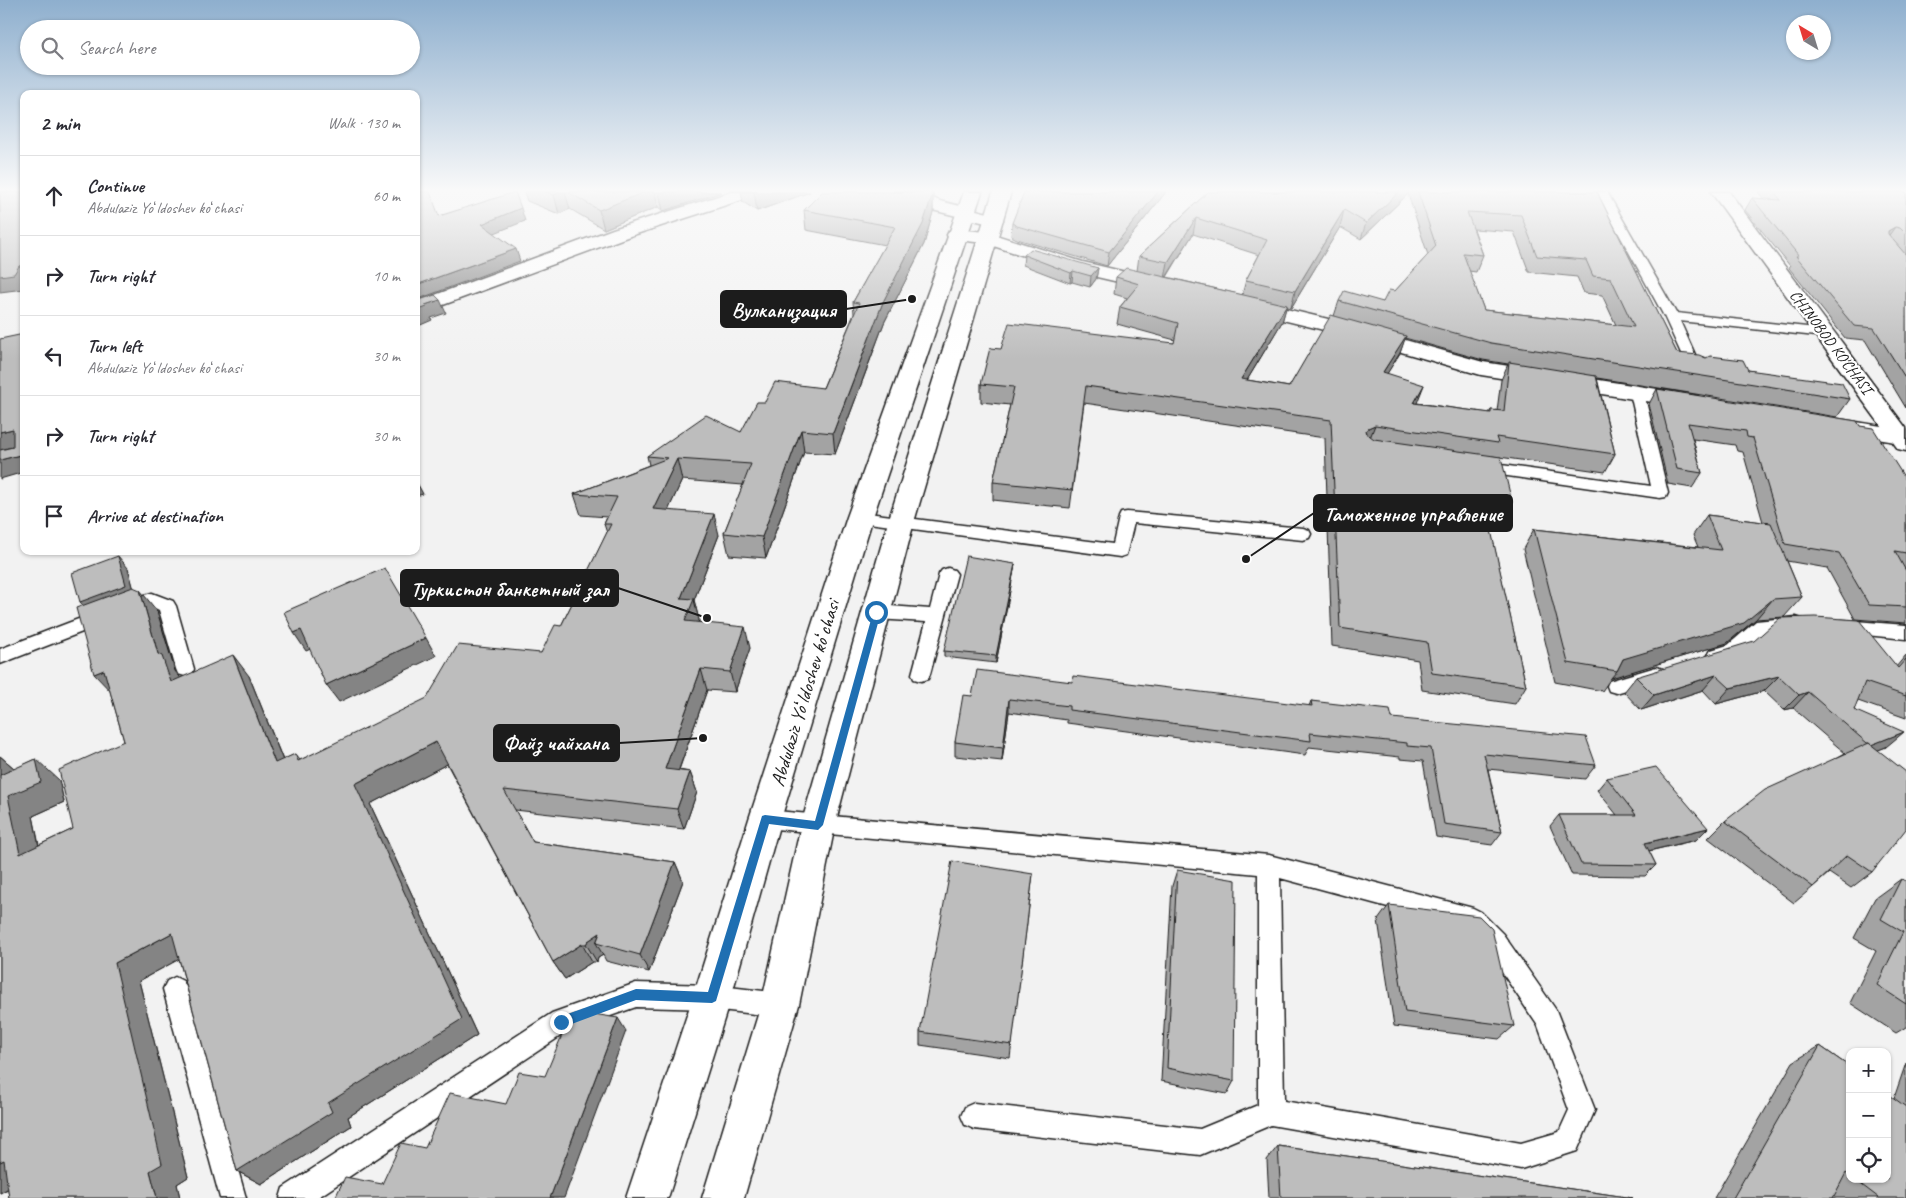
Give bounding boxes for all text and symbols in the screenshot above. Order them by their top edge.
north arrow [1786,15,1831,60]
search box [20,20,420,75]
icon: search [38,34,66,62]
text: Search here [78,36,155,60]
text: 2 min [40,110,80,136]
text: Walk · 130 m [328,113,400,133]
text: Continue [87,174,144,198]
icon: ahead [40,182,68,210]
text: 60 m [373,186,400,206]
text: Abdulaziz Yoʻldoshev koʻchasi [87,198,242,218]
icon: right [40,262,68,290]
text: Turn right [87,264,154,288]
text: 10 m [373,266,400,286]
street label: CHINOBOD KO'CHASI [1785,286,1879,401]
callout: Вулканизация [721,291,846,327]
text: Вулканизация [732,297,838,324]
text: Turn left [87,334,142,358]
icon: left [40,342,68,370]
text: 30 m [373,346,400,366]
text: Abdulaziz Yoʻldoshev koʻchasi [87,358,242,378]
icon: right [40,422,68,450]
text: Turn right [87,424,154,448]
text: 30 m [373,426,400,446]
callout: Таможенное управление [1314,495,1512,531]
text: Таможенное управление [1324,501,1504,527]
icon: arrive [40,502,68,530]
text: Arrive at destination [87,504,223,528]
callout: Туркистон банкетный зал [401,570,618,606]
text: Туркистон банкетный зал [411,576,611,603]
street label: Abdulaziz Yoʻldoshev koʻchasi [765,595,846,789]
route start [865,601,888,624]
callout: Файз чайхана [494,725,619,761]
text: Файз чайхана [503,730,611,757]
route end [550,1011,573,1034]
map controls [1846,1048,1891,1183]
button: + [1846,1048,1891,1093]
button: − [1846,1093,1891,1138]
button: locate [1846,1138,1891,1183]

